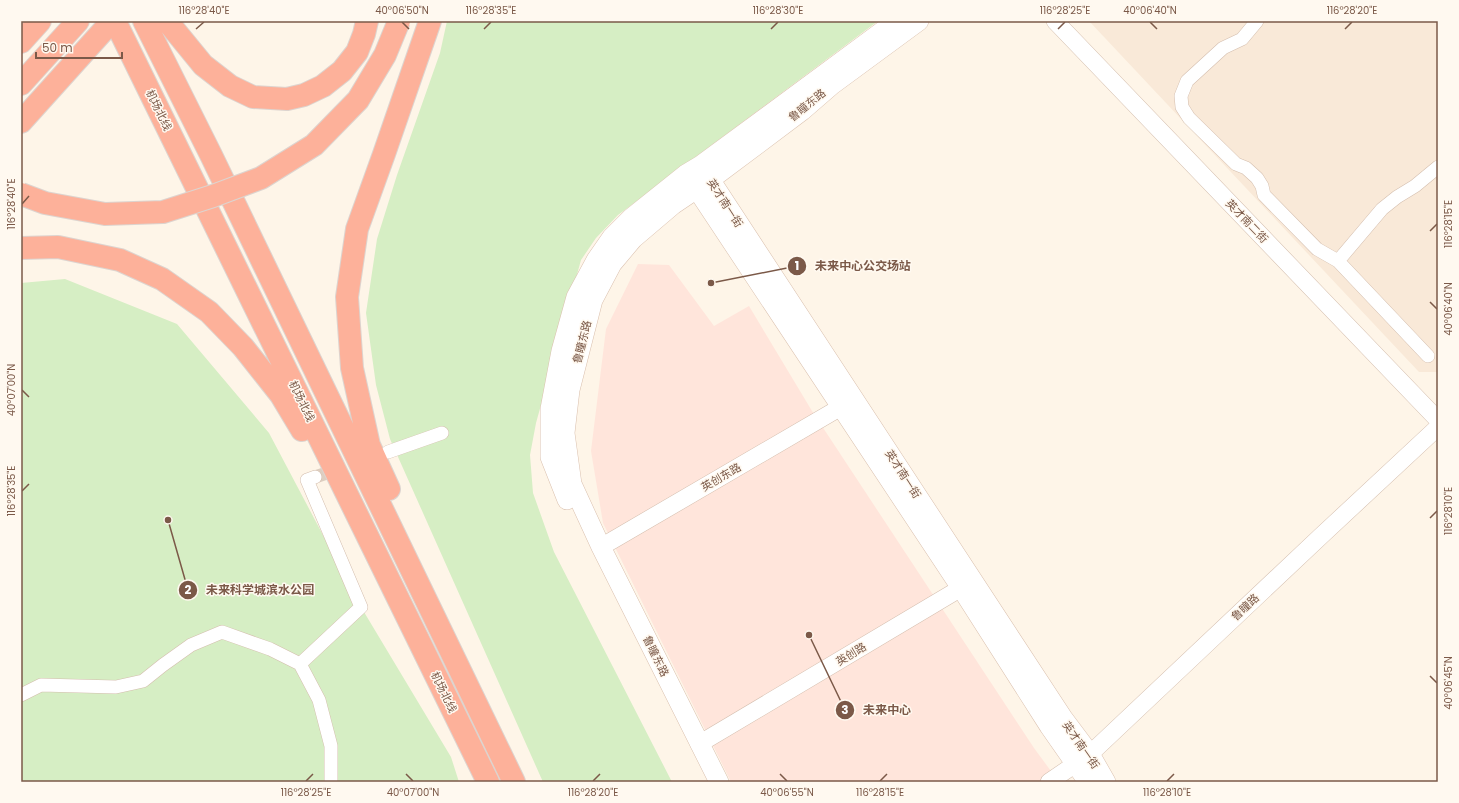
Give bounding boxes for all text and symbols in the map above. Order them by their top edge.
text: 116°28'40"E [178,3,230,18]
text: 40°06'50"N [375,3,429,18]
text: 116°28'35"E [466,3,516,18]
text: 116°28'30"E [753,3,803,18]
text: 116°28'25"E [1040,3,1090,18]
text: 40°06'40"N [1123,3,1177,18]
text: 116°28'20"E [1327,3,1377,18]
scale bar [36,34,122,60]
text: 50 m [42,39,73,56]
street label: 鲁瞳东路 [785,85,829,125]
street label: 机场北线 [142,87,176,133]
street label: 英才南一街 [703,176,747,230]
text: 116°28'40"E [4,178,19,230]
street label: 英才南二街 [1222,196,1272,246]
text: 116°28'15"E [1441,200,1456,248]
callout: 未来中心公交场站 [787,254,919,278]
text: 1 [795,257,799,274]
text: 未来中心公交场站 [815,257,911,274]
text: 40°06'40"N [1441,282,1456,336]
street label: 鲁瞳东路 [569,319,595,365]
text: 40°07'00"N [4,364,19,416]
street label: 机场北线 [285,378,319,424]
street label: 英才南一街 [881,447,925,501]
street label: 英创东路 [698,459,744,495]
text: 116°28'35"E [4,466,19,516]
text: 116°28'10"E [1441,487,1456,535]
callout: 未来科学城滨水公园 [178,578,322,602]
text: 2 [185,581,192,598]
text: 未来科学城滨水公园 [206,581,314,598]
street label: 鲁瞳路 [1227,590,1263,624]
street label: 鲁瞳东路 [639,633,673,679]
street label: 英创路 [833,639,869,669]
text: 40°06'45"N [1441,656,1456,710]
street label: 机场北线 [427,669,461,715]
callout: 未来中心 [835,698,919,722]
text: 3 [841,701,849,718]
text: 未来中心 [863,701,911,718]
street label: 英才南一街 [1059,718,1103,772]
text: 116°28'25"E [281,785,331,800]
text: 40°07'00"N [387,785,439,800]
text: 116°28'20"E [568,785,618,800]
text: 40°06'55"N [760,785,814,800]
text: 116°28'15"E [856,785,904,800]
text: 116°28'10"E [1143,785,1191,800]

